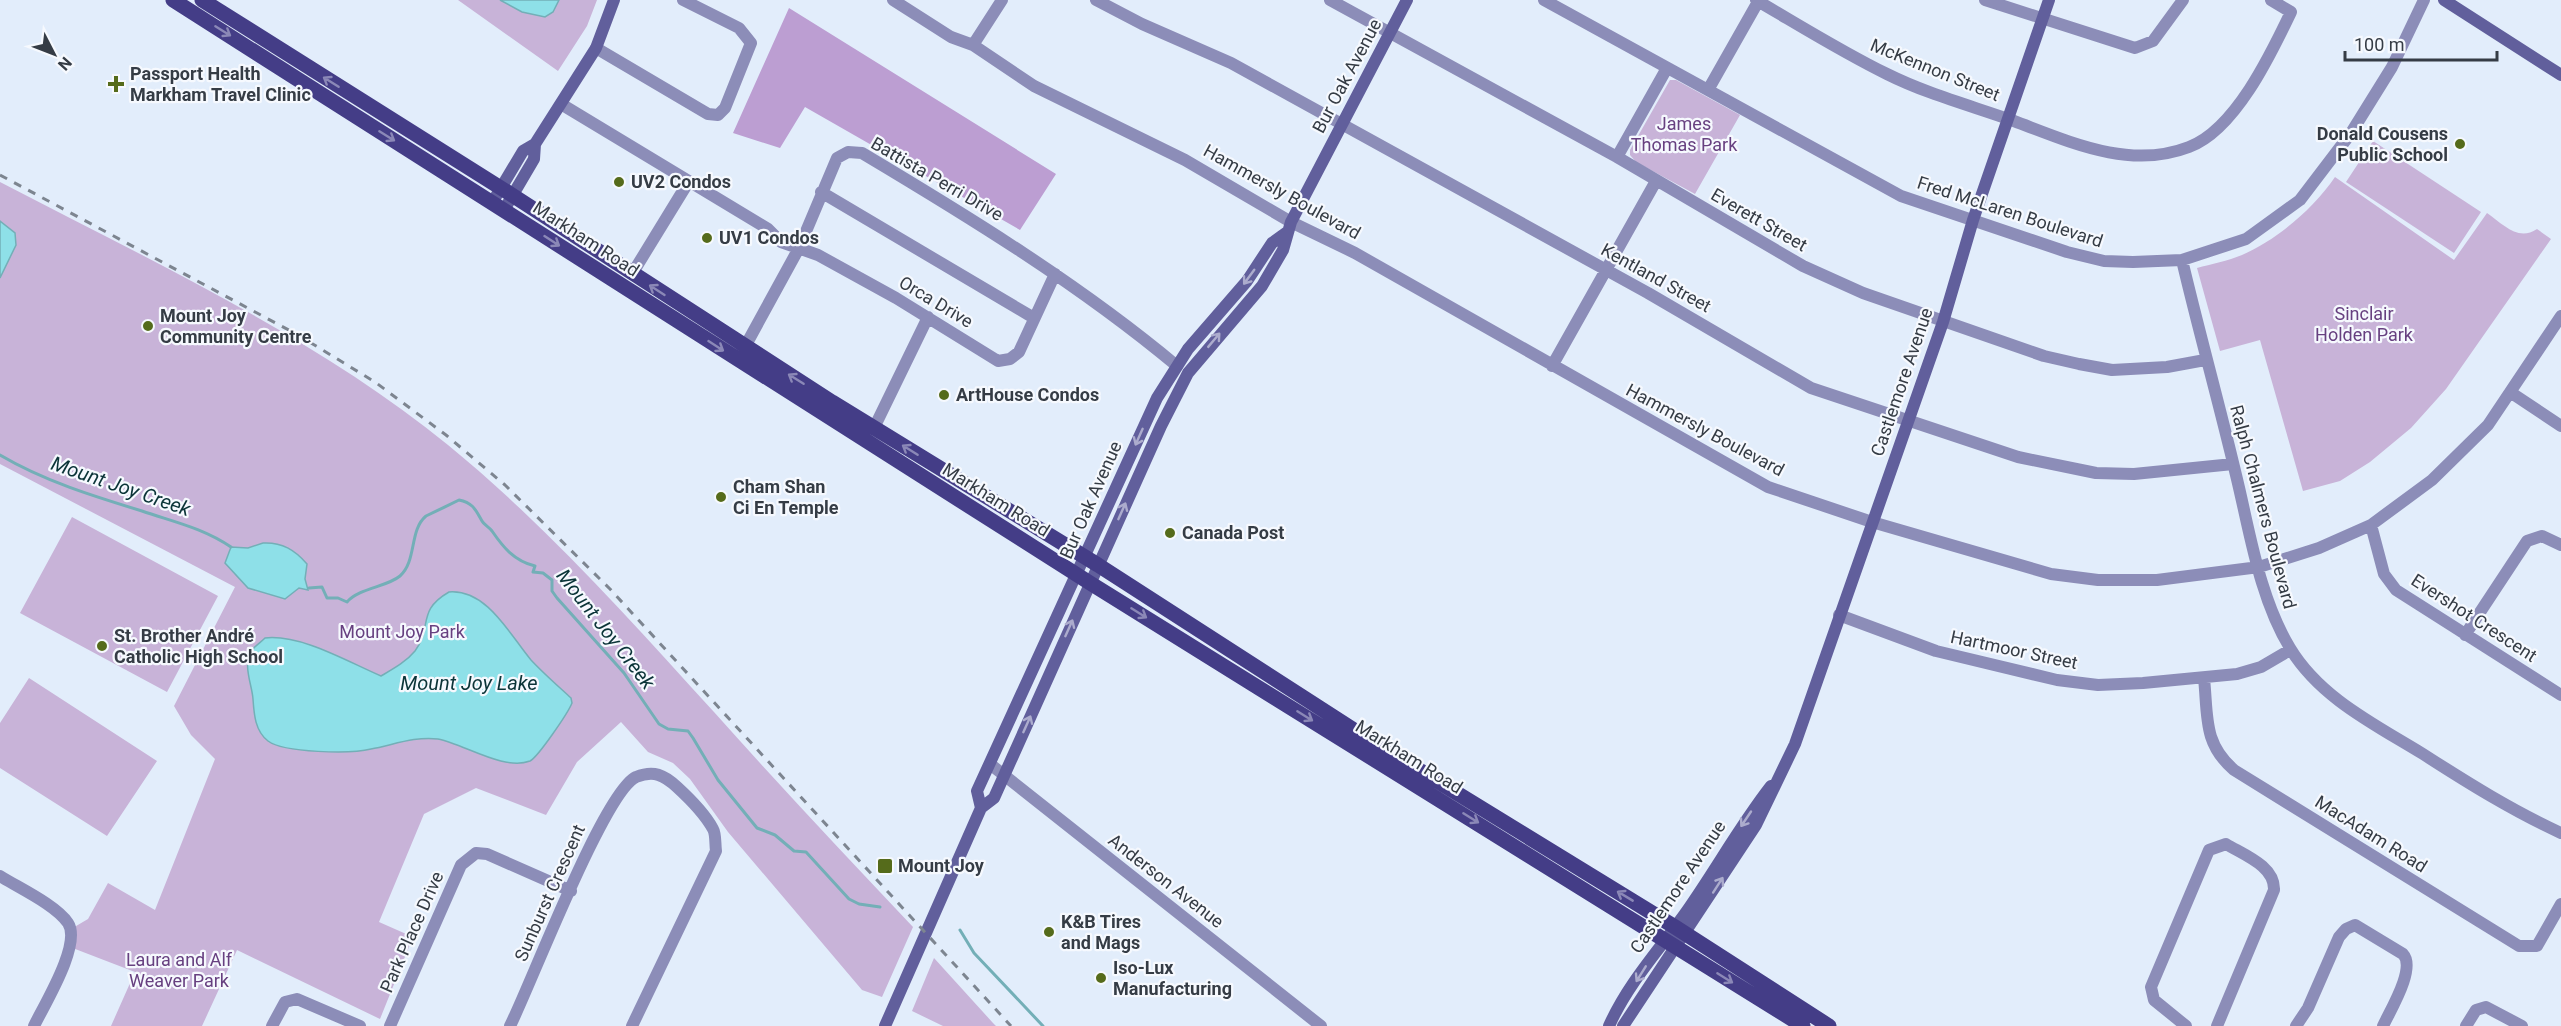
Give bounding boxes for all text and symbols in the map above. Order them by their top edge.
street label: Bur Oak Avenue [1308,15,1385,136]
north arrow [24,24,84,84]
scale bar [2345,24,2496,62]
one-way arrow [214,26,231,38]
street label: McKennon Street [1867,34,2003,105]
text: 100 m [2354,34,2405,55]
text: N [54,53,76,74]
place label: Passport Health Markham Travel Clinic [130,63,311,105]
marker: Passport Health Markham Travel Clinic [107,75,125,93]
one-way arrow [323,76,340,88]
park label: James Thomas Park [1631,113,1738,155]
place label: Donald Cousens Public School [2317,123,2448,165]
one-way arrow [378,130,395,142]
street label: Battista Perri Drive [868,132,1007,225]
marker: Donald Cousens Public School [2453,137,2467,151]
street label: Hammersly Boulevard [1200,140,1364,243]
place label: UV2 Condos [631,171,731,192]
street label: Fred McLaren Boulevard [1915,172,2106,251]
marker: UV2 Condos [612,175,626,189]
street label: Everett Street [1708,184,1811,256]
street label: Markham Road [529,197,643,281]
place label: UV1 Condos [719,227,819,248]
marker: UV1 Condos [700,231,714,245]
one-way arrow [543,235,560,247]
street label: Kentland Street [1598,239,1715,317]
one-way arrow [1243,269,1255,285]
street label: Orca Drive [896,271,977,332]
one-way arrow [650,284,666,296]
park label: Sinclair Holden Park [2315,303,2414,345]
place label: Mount Joy Community Centre [160,305,312,347]
street label: Castlemore Avenue [1866,305,1937,459]
marker: Mount Joy Community Centre [141,319,155,333]
one-way arrow [1207,333,1221,348]
one-way arrow [707,340,724,352]
one-way arrow [788,373,805,385]
street label: Hammersly Boulevard [1623,379,1788,480]
place label: ArtHouse Condos [956,384,1099,405]
marker: ArtHouse Condos [937,388,951,402]
street label: Ralph Chalmers Boulevard [2226,403,2301,611]
one-way arrow [1133,427,1145,445]
street label: Bur Oak Avenue [1055,438,1126,562]
one-way arrow [902,444,919,456]
water label: Mount Joy Creek [48,451,195,521]
street label: Markham Road [939,458,1054,541]
place label: Cham Shan Ci En Temple [733,476,839,518]
marker: Cham Shan Ci En Temple [714,490,728,504]
one-way arrow [1117,503,1128,521]
place label: Canada Post [1182,522,1284,543]
marker: Canada Post [1163,526,1177,540]
water label: Mount Joy Creek [552,564,661,695]
street label: Evershot Crescent [2408,569,2541,666]
one-way arrow [1131,607,1148,620]
one-way arrow [1065,619,1076,637]
park label: Mount Joy Park [339,621,466,642]
place label: St. Brother André Catholic High School [114,625,283,667]
street label: Hartmoor Street [1949,626,2080,673]
marker: St. Brother André Catholic High School [95,639,109,653]
water label: Mount Joy Lake [400,671,538,695]
one-way arrow [1296,710,1313,722]
street label: Markham Road [1352,715,1467,798]
one-way arrow [1021,716,1033,734]
street label: MacAdam Road [2311,791,2431,876]
one-way arrow [1740,811,1752,827]
one-way arrow [1462,813,1479,825]
street label: Castlemore Avenue [1625,816,1730,957]
street label: Sunburst Crescent [510,821,589,964]
street label: Anderson Avenue [1105,829,1228,932]
place label: Mount Joy [898,855,985,876]
marker: Mount Joy [876,857,894,875]
street label: Park Place Drive [375,868,448,996]
one-way arrow [1713,877,1725,894]
one-way arrow [1617,890,1634,902]
place label: K&B Tires and Mags [1061,911,1141,953]
marker: K&B Tires and Mags [1042,925,1056,939]
park label: Laura and Alf Weaver Park [126,949,233,991]
place label: Iso-Lux Manufacturing [1113,957,1232,999]
one-way arrow [1634,965,1646,982]
marker: Iso-Lux Manufacturing [1094,971,1108,985]
one-way arrow [1716,972,1733,984]

